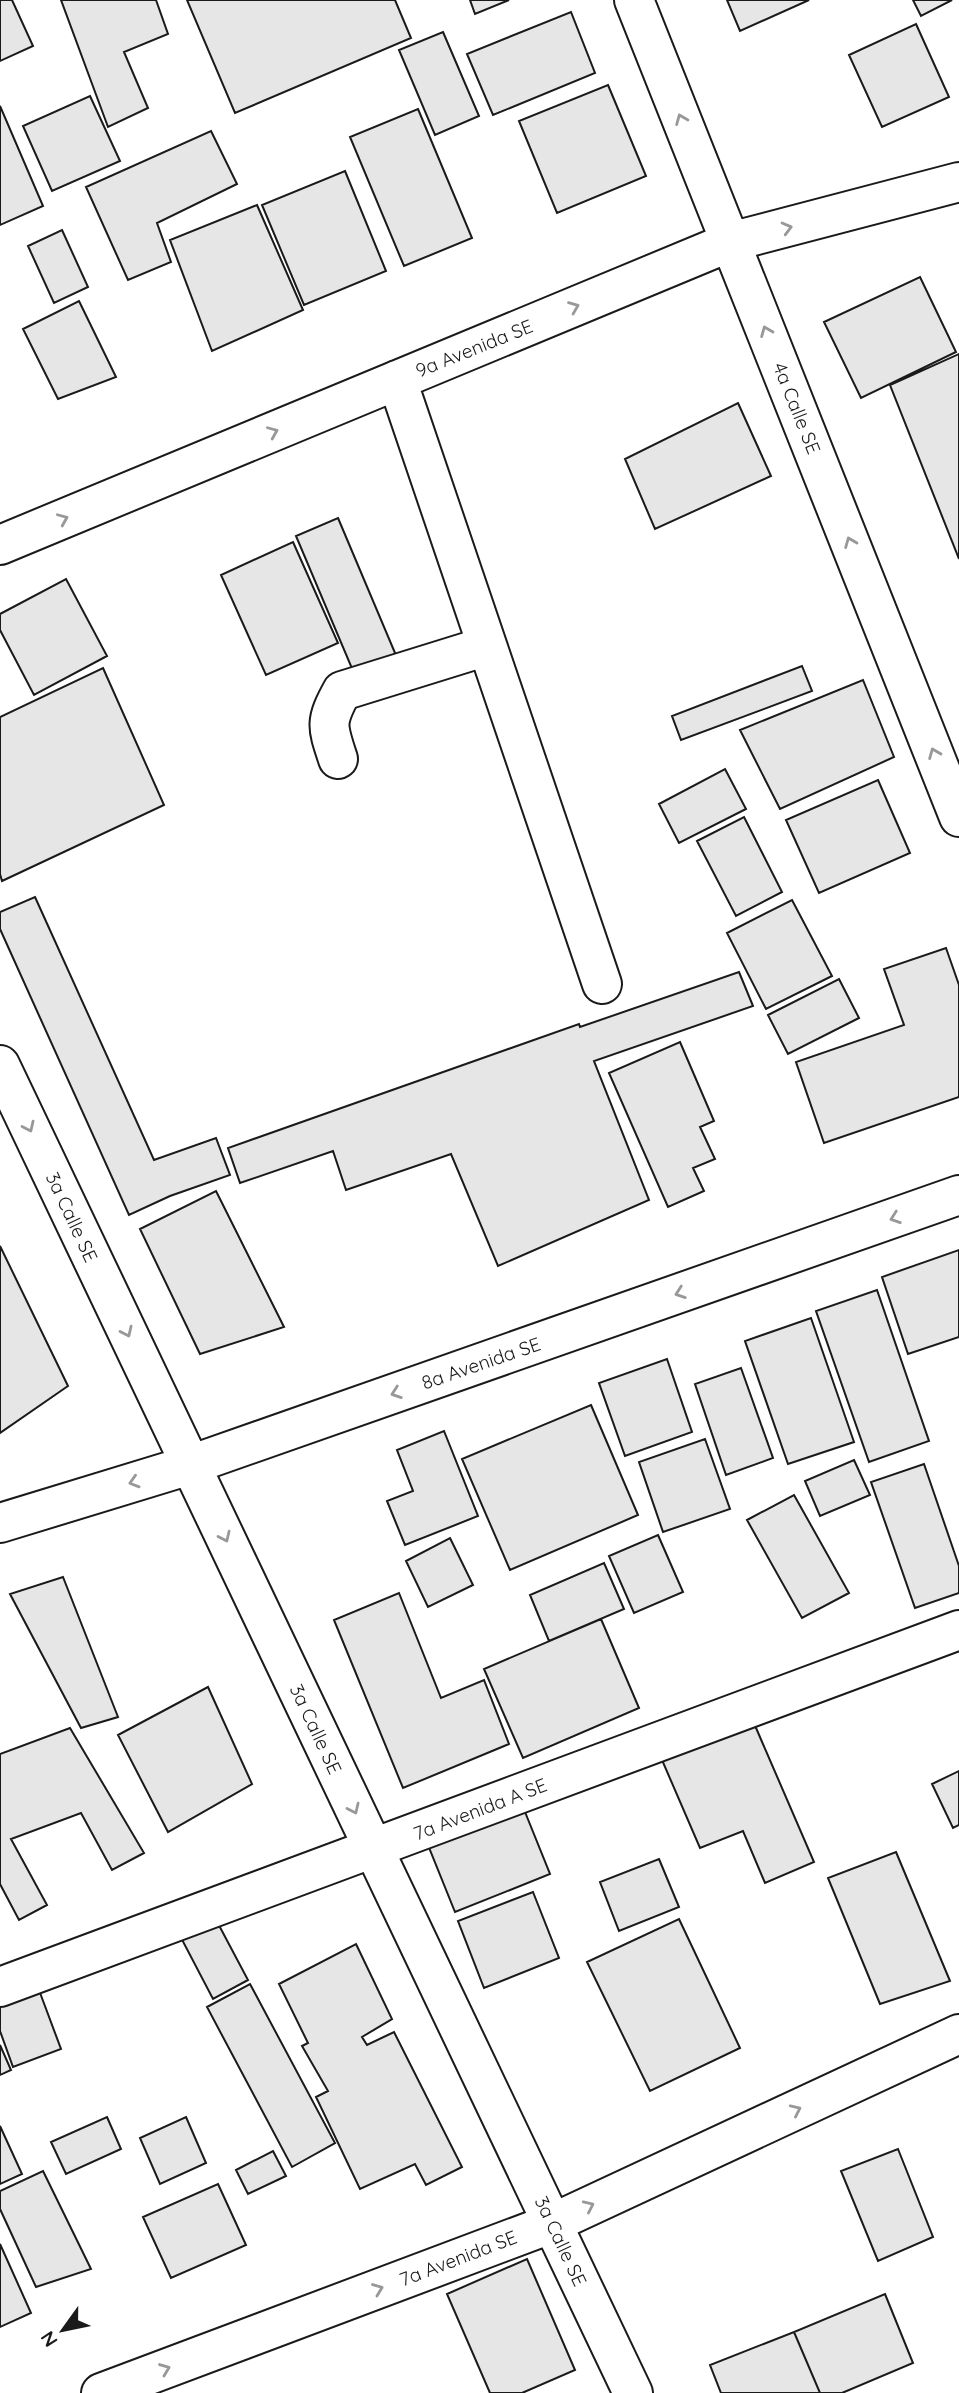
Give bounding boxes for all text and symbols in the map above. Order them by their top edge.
one-way arrow [676,114,690,126]
one-way arrow [780,222,792,236]
one-way arrow [567,302,579,316]
street label: 9a Avenida SE [412,314,536,382]
one-way arrow [760,325,774,337]
street label: 4a Calle SE [768,359,826,457]
one-way arrow [266,426,279,440]
one-way arrow [56,513,68,527]
one-way arrow [844,537,858,549]
one-way arrow [928,748,942,760]
one-way arrow [21,1119,35,1132]
street label: 3a Calle SE [41,1168,103,1266]
one-way arrow [889,1210,901,1224]
one-way arrow [674,1285,686,1299]
one-way arrow [119,1325,133,1337]
street label: 8a Avenida SE [418,1331,544,1395]
one-way arrow [390,1385,402,1399]
one-way arrow [128,1473,140,1488]
one-way arrow [216,1530,230,1543]
street label: 3a Calle SE [285,1680,347,1778]
street label: 7a Avenida A SE [410,1773,550,1845]
one-way arrow [346,1802,360,1814]
one-way arrow [789,2104,801,2118]
street label: 3a Calle SE [530,2192,592,2290]
one-way arrow [582,2200,594,2214]
street label: 7a Avenida SE [396,2225,520,2291]
one-way arrow [371,2283,383,2297]
north arrow [28,2295,98,2365]
text: N [35,2327,63,2352]
one-way arrow [158,2363,170,2377]

